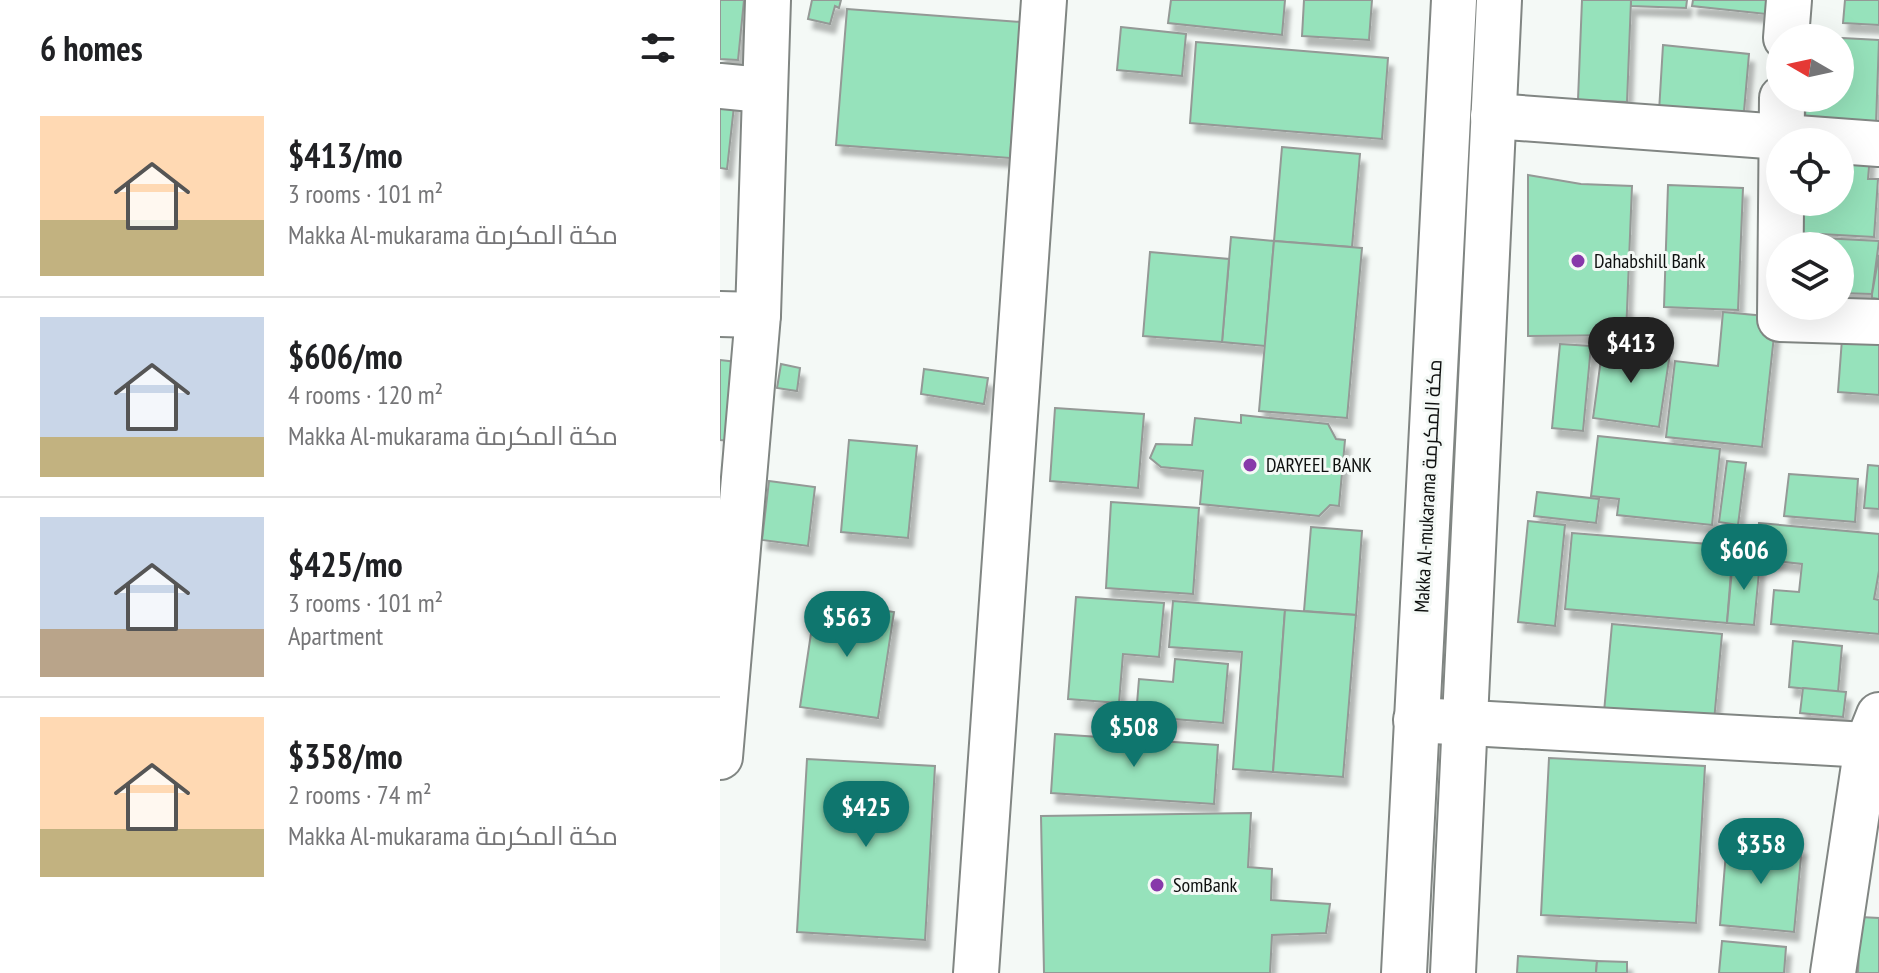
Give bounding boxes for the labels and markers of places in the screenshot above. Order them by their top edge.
place label: Dahabshill Bank [1594,248,1706,274]
marker: Dahabshill Bank [1569,252,1587,270]
pin: $413 [1584,317,1678,385]
place label: DARYEEL BANK [1266,452,1372,478]
marker: DARYEEL BANK [1241,456,1259,474]
pin: $606 [1697,524,1791,592]
pin: $563 [800,591,894,659]
pin: $508 [1087,701,1181,769]
pin: $425 [819,781,913,849]
pin: $358 [1714,818,1808,886]
place label: SomBank [1173,872,1237,898]
marker: SomBank [1148,876,1166,894]

